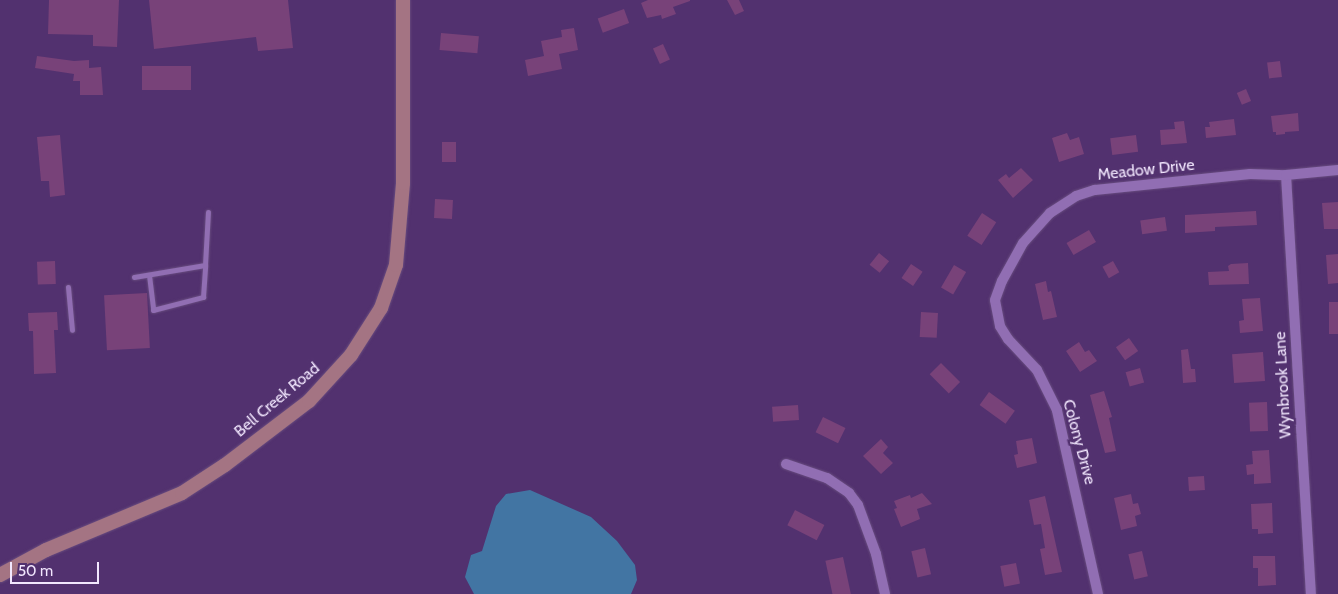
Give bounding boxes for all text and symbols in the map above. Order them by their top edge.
street label: Meadow Drive [1097,155,1195,185]
street label: Wynbrook Lane [1271,331,1295,439]
street label: Bell Creek Road [230,359,324,441]
street label: Colony Drive [1058,397,1100,487]
scale bar [12,552,101,584]
text: 50 m [18,562,53,580]

